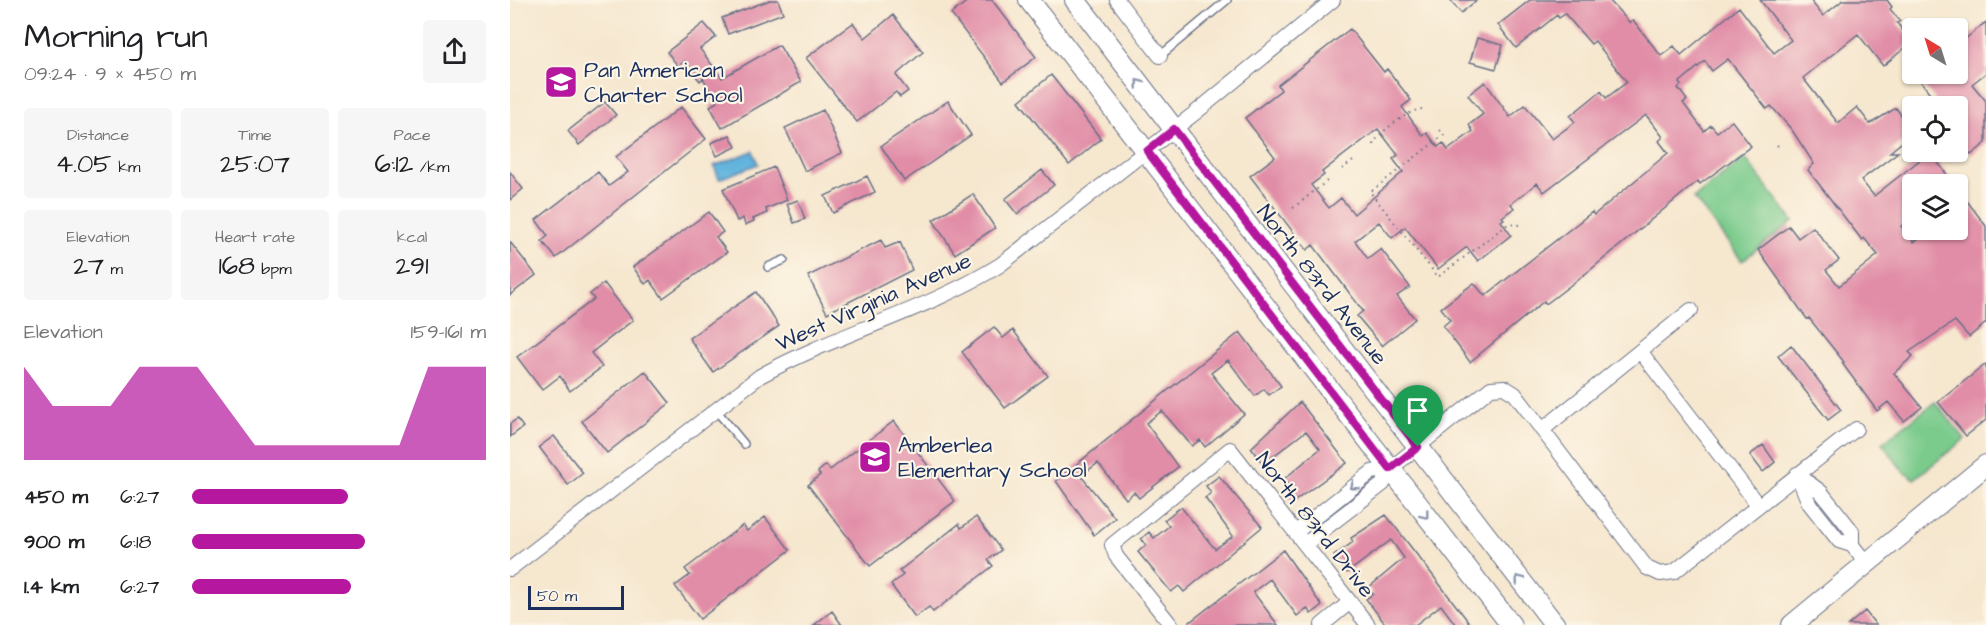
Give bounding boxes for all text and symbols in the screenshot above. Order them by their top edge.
text: Morning run [24,14,208,60]
north arrow [1902,18,1968,84]
map controls [1902,18,1968,240]
button: share [423,20,486,83]
place label: Pan American Charter School [584,55,743,111]
text: 09:24 · 9 × 450 m [24,60,196,88]
school or university icon: Pan American Charter School [543,64,579,100]
one-way arrow [1135,78,1146,89]
button: locate [1902,96,1968,162]
text: Distance [67,124,129,146]
text: Time [238,124,272,146]
text: Pace [393,124,431,146]
text: 4.05 [56,146,112,182]
text: 25:07 [220,146,290,182]
text: 6:12 [375,146,413,182]
text: km [112,156,140,178]
text: /km [413,156,449,178]
button: layers [1902,174,1968,240]
street label: North 83rd Avenue [1249,198,1394,372]
text: Elevation [67,226,129,248]
text: Heart rate [215,226,295,248]
text: kcal [397,226,427,248]
street label: West Virginia Avenue [771,245,977,360]
text: 27 [73,248,104,284]
text: 168 [218,248,255,284]
text: 291 [395,248,429,284]
text: m [104,258,123,280]
text: bpm [255,258,292,280]
text: Elevation [24,318,103,346]
text: 159–161 m [410,318,486,346]
pin [1392,385,1443,447]
icon: arrive [1401,394,1434,427]
place label: Amberlea Elementary School [898,430,1087,487]
school or university icon: Amberlea Elementary School [857,439,893,475]
street label: North 83rd Drive [1248,445,1382,605]
one-way arrow [1350,478,1361,489]
text: 450 m [24,483,88,511]
text: 6:27 [120,483,160,511]
one-way arrow [1418,508,1429,519]
text: 900 m [24,528,84,556]
text: 6:18 [120,528,151,556]
text: 1.4 km [24,573,79,601]
text: 6:27 [120,573,160,601]
one-way arrow [1516,574,1527,585]
scale bar [528,583,624,610]
text: 50 m [537,585,577,607]

